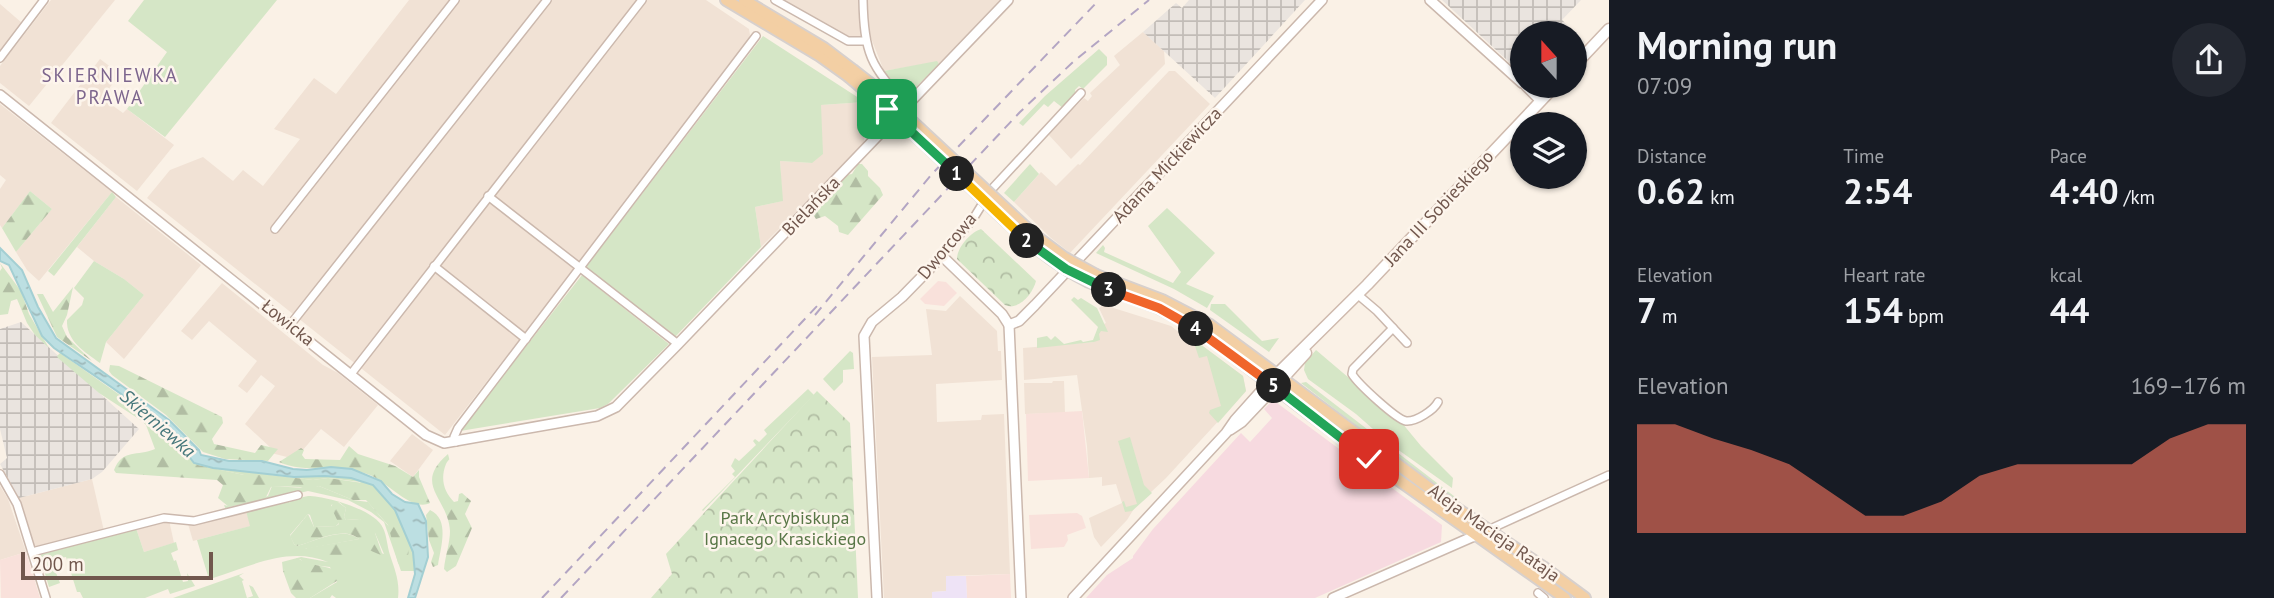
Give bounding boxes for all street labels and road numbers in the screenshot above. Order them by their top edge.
street label: Adama Mickiewicza [1107,102,1226,227]
street label: Jana III Sobieskiego [1378,145,1498,271]
street label: Bielańska [777,171,844,240]
street label: Dworcowa [912,208,981,284]
street label: Łowicka [257,294,319,351]
street label: Aleja Macieja Rataja [1424,479,1565,587]

